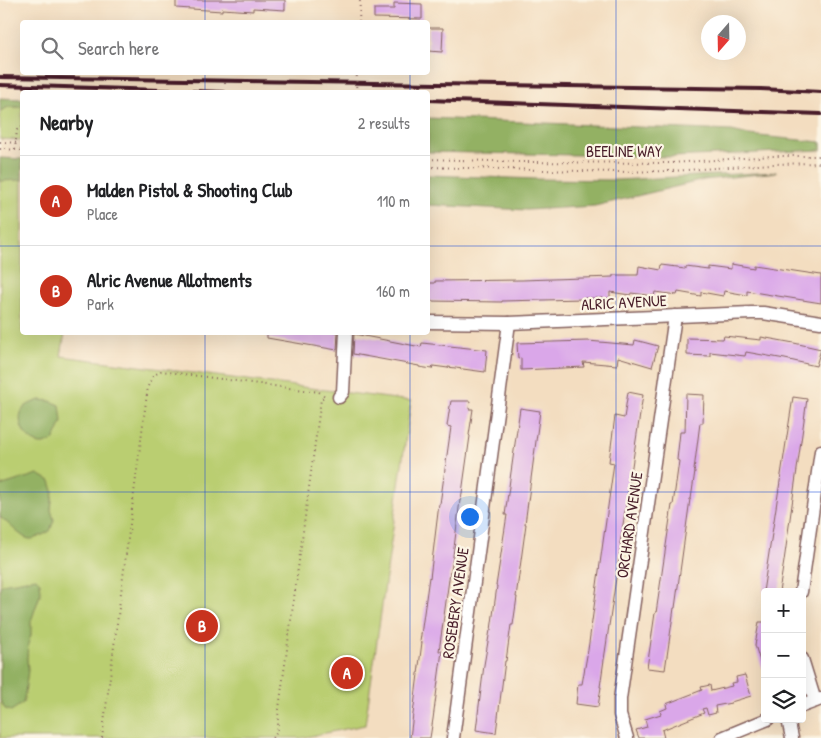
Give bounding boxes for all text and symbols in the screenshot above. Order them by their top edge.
north arrow [701,15,746,60]
search box [20,20,430,75]
icon: search [38,34,66,62]
text: Search here [78,35,159,61]
text: Nearby [40,108,93,137]
text: 2 results [358,112,410,134]
street label: BEELINE WAY [586,140,662,162]
text: Malden Pistol & Shooting Club [87,177,293,203]
text: A [52,190,60,212]
text: 110 m [377,190,410,212]
text: Place [87,203,118,225]
text: Alric Avenue Allotments [87,267,252,293]
text: B [52,280,60,302]
text: 160 m [376,280,410,302]
street label: ALRIC AVENUE [581,289,667,315]
text: Park [87,293,114,315]
street label: ORCHARD AVENUE [611,470,647,580]
your location [457,504,483,530]
street label: ROSEBERY AVENUE [436,546,474,660]
map controls [761,588,806,723]
button: + [761,588,806,633]
pin: B [186,607,218,645]
button: − [761,633,806,678]
pin: A [331,654,363,692]
button: layers [761,678,806,723]

